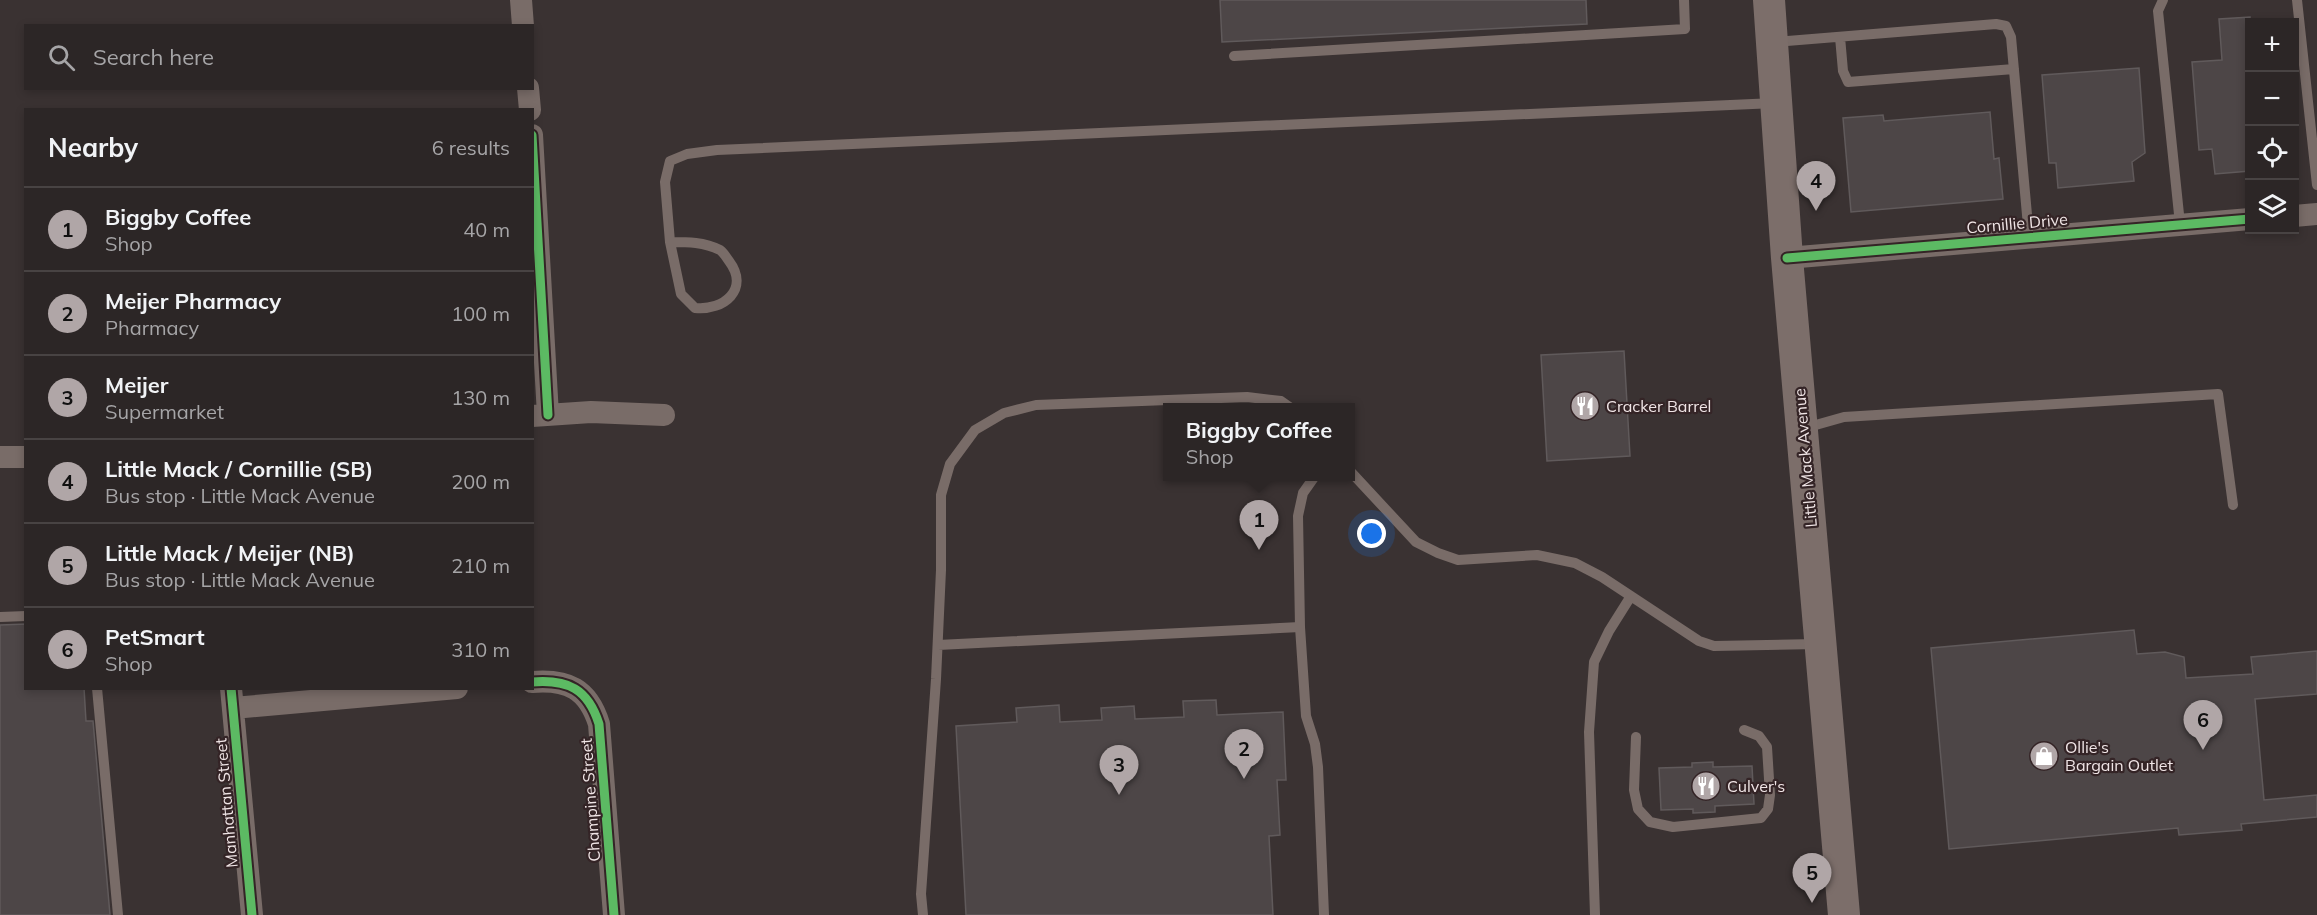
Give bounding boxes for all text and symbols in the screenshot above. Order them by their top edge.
map controls [2245,18,2299,234]
button: + [2245,18,2299,72]
search box [24,24,534,90]
icon: search [45,41,78,74]
text: Search here [93,43,214,71]
button: − [2245,72,2299,126]
button: locate [2245,126,2299,180]
text: Nearby [48,131,138,164]
text: 6 results [432,135,510,160]
pin: 4 [1796,162,1836,211]
button: layers [2245,180,2299,234]
text: Biggby Coffee [105,203,251,231]
street label: Cornillie Drive [1966,209,2068,237]
text: 1 [62,217,74,242]
text: 40 m [463,217,510,242]
text: Shop [105,231,153,256]
text: Meijer Pharmacy [105,287,281,315]
text: 2 [62,301,74,326]
text: 100 m [451,301,510,326]
text: Pharmacy [105,315,199,340]
text: Meijer [105,371,168,399]
text: 3 [62,385,74,410]
text: 130 m [451,385,510,410]
street label: Little Mack Avenue [1789,388,1821,528]
restaurant icon: Cracker Barrel [1569,390,1601,422]
place label: Cracker Barrel [1606,396,1711,416]
text: Supermarket [105,399,224,424]
popup [1163,403,1355,481]
text: Biggby Coffee [1186,416,1332,444]
text: Shop [1186,444,1233,469]
text: Little Mack / Cornillie (SB) [105,455,373,483]
text: 4 [62,469,74,494]
text: 200 m [451,469,510,494]
text: Bus stop · Little Mack Avenue [105,483,375,508]
pin: 1 [1240,500,1278,550]
your location [1357,519,1386,548]
text: Little Mack / Meijer (NB) [105,539,355,567]
text: 5 [62,553,74,578]
text: 210 m [451,553,510,578]
text: Bus stop · Little Mack Avenue [105,567,375,592]
text: PetSmart [105,623,205,651]
text: 6 [62,637,74,662]
text: 310 m [451,637,510,662]
text: Shop [105,651,153,676]
pin: 6 [2184,700,2222,750]
pin: 2 [1224,730,1264,779]
street label: Manhattan Street [210,737,242,869]
street label: Champine Street [576,737,604,862]
place label: Ollie's Bargain Outlet [2065,737,2173,775]
shop icon: Ollie's Bargain Outlet [2028,740,2060,772]
pin: 3 [1100,746,1138,795]
restaurant icon: Culver's [1690,770,1722,802]
place label: Culver's [1727,776,1785,796]
pin: 5 [1792,854,1832,903]

